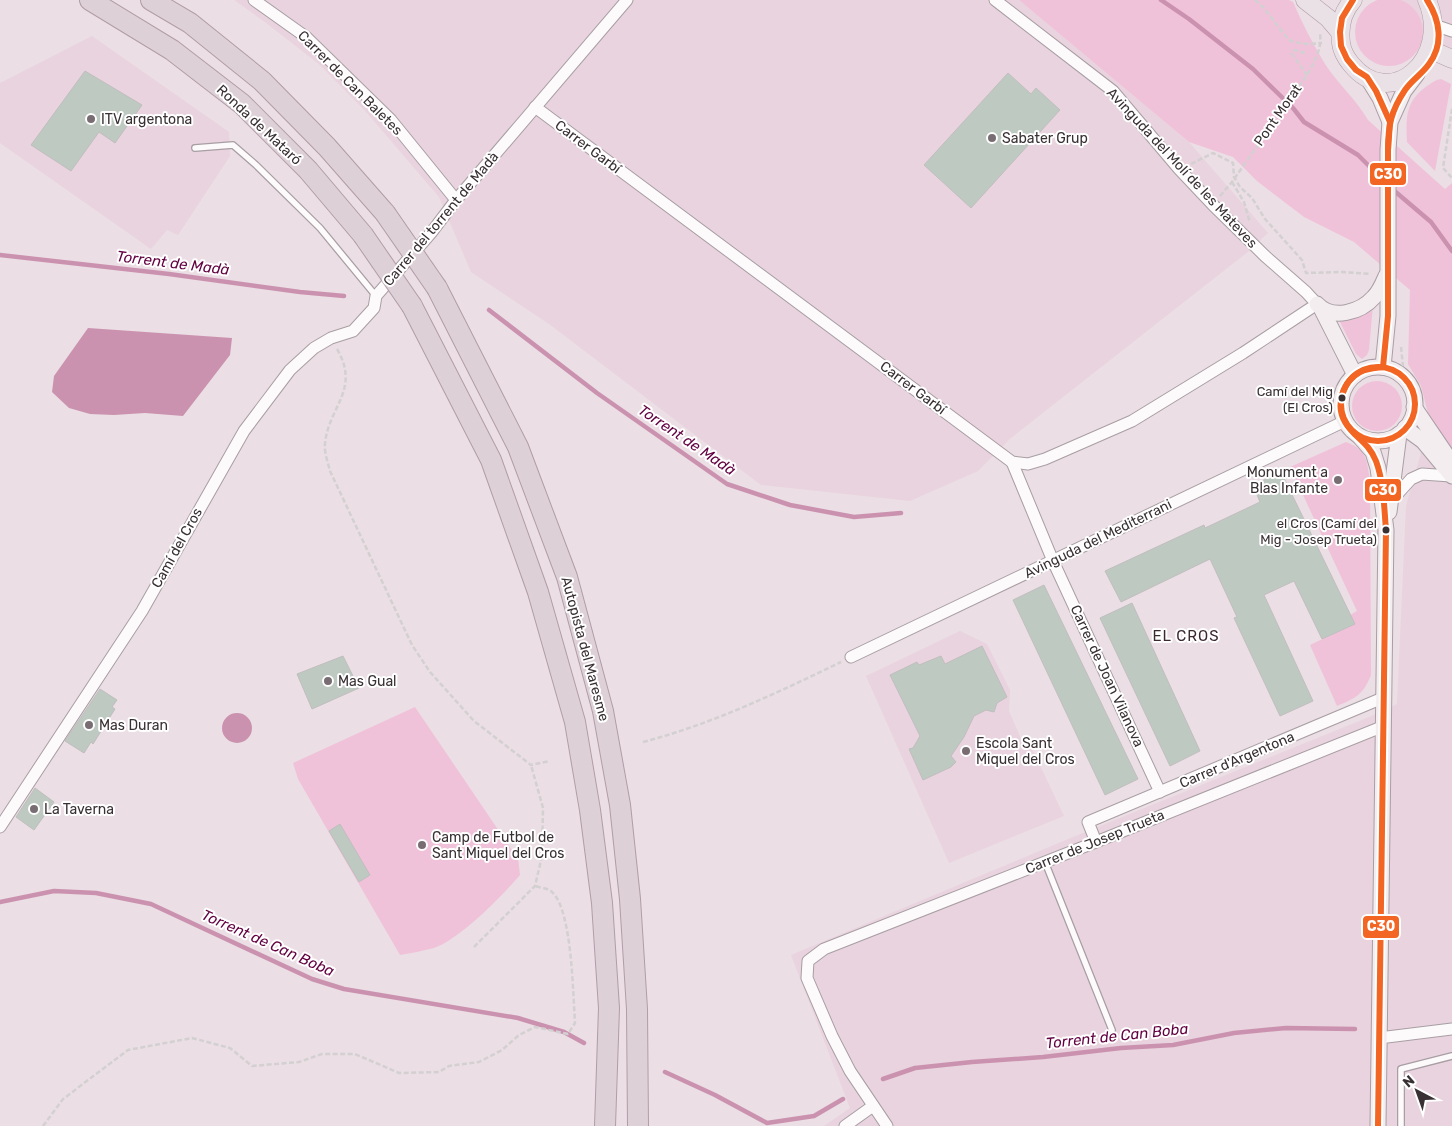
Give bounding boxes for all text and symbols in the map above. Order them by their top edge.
street label: Carrer de Can Baletes [294,27,406,139]
street label: Pont Morat [1250,80,1306,149]
street label: Ronda de Mataró [213,81,305,169]
street label: Avinguda del Molí de les Mateves [1103,84,1261,252]
place label: ITV argentona [101,111,192,128]
marker: ITV argentona [85,113,97,125]
street label: Carrer Garbí [552,117,625,178]
place label: Sabater Grup [1002,130,1088,147]
marker: Sabater Grup [986,132,998,144]
street label: Carrer del torrent de Madà [380,148,502,290]
line badge: C30 [1369,162,1407,186]
text: C30 [1374,166,1402,183]
water label: Torrent de Madà [116,247,231,279]
street label: Carrer Garbí [877,358,950,419]
place label: Camí del Mig (El Cros) [1257,384,1333,415]
marker: Camí del Mig (El Cros) [1337,393,1347,403]
water label: Torrent de Madà [635,401,739,479]
place label: Monument a Blas Infante [1247,464,1328,497]
marker: Monument a Blas Infante [1332,474,1344,486]
line badge: C30 [1364,478,1402,502]
text: C30 [1369,482,1397,499]
street label: Avinguda del Mediterrani [1021,496,1175,582]
street label: Camí del Cros [148,505,206,591]
place label: el Cros (Camí del Mig - Josep Trueta) [1260,516,1377,548]
marker: el Cros (Camí del Mig - Josep Trueta) [1381,525,1391,535]
street label: Autopista del Maresme [558,575,613,723]
street label: Carrer de Joan Vilanova [1067,602,1147,750]
district label: EL CROS [1152,627,1220,645]
place label: Mas Gual [338,673,397,690]
marker: Mas Gual [322,675,334,687]
place label: Mas Duran [99,717,168,734]
marker: Mas Duran [83,719,95,731]
street label: Carrer d'Argentona [1177,728,1297,792]
place label: Escola Sant Miquel del Cros [976,735,1075,768]
marker: Escola Sant Miquel del Cros [960,745,972,757]
place label: La Taverna [44,801,114,818]
marker: La Taverna [28,803,40,815]
street label: Carrer de Josep Trueta [1023,806,1167,878]
place label: Camp de Futbol de Sant Miquel del Cros [432,829,564,862]
marker: Camp de Futbol de Sant Miquel del Cros [416,839,428,851]
water label: Torrent de Can Boba [199,906,337,980]
line badge: C30 [1362,915,1400,939]
text: C30 [1367,918,1395,935]
water label: Torrent de Can Boba [1045,1020,1189,1052]
north arrow [1392,1066,1442,1116]
text: N [1399,1072,1418,1091]

